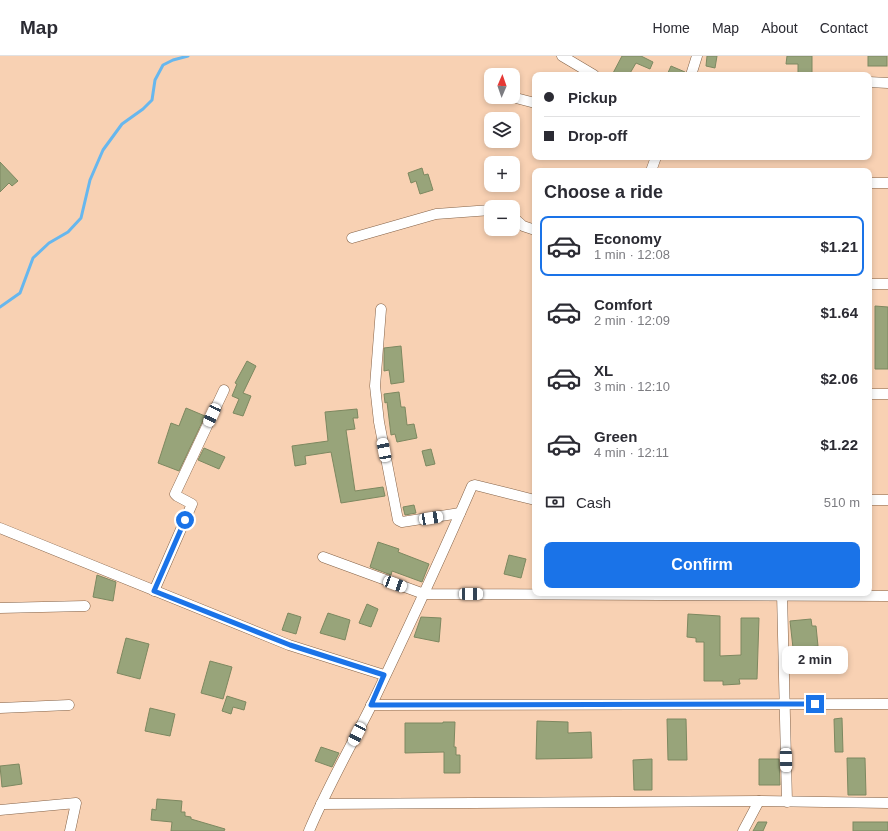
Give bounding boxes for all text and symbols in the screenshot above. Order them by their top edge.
text: Map [20,17,58,38]
text: Home [653,20,690,36]
text: Map [712,20,739,36]
text: About [761,20,798,36]
text: Contact [820,20,868,36]
north arrow [484,68,520,104]
map controls [484,68,520,236]
text: Pickup [568,89,617,106]
button: layers [484,112,520,148]
text: Drop-off [568,127,627,144]
button: + [484,156,520,192]
text: Choose a ride [544,182,663,202]
button: − [484,200,520,236]
icon: car [546,228,582,264]
text: Economy [594,230,662,247]
text: $1.21 [820,238,858,255]
text: 1 min · 12:08 [594,247,670,262]
icon: car [546,294,582,330]
text: Comfort [594,296,652,313]
text: $1.64 [820,304,858,321]
text: 2 min · 12:09 [594,313,670,328]
icon: car [546,360,582,396]
text: XL [594,362,613,379]
text: $2.06 [820,370,858,387]
text: 3 min · 12:10 [594,379,670,394]
car [201,402,223,428]
icon: car [546,426,582,462]
text: Green [594,428,637,445]
text: $1.22 [820,436,858,453]
car [376,437,392,463]
text: 4 min · 12:11 [594,445,669,460]
icon: cash [544,491,566,513]
text: Cash [576,494,611,511]
text: 510 m [824,495,860,510]
car [418,510,444,526]
route start [176,511,194,529]
button: Confirm [544,542,860,588]
car [382,574,408,594]
car [459,588,483,600]
callout: 2 min [782,646,848,674]
text: 2 min [798,652,832,667]
route end [806,695,824,713]
car [346,721,368,747]
car [780,748,792,772]

